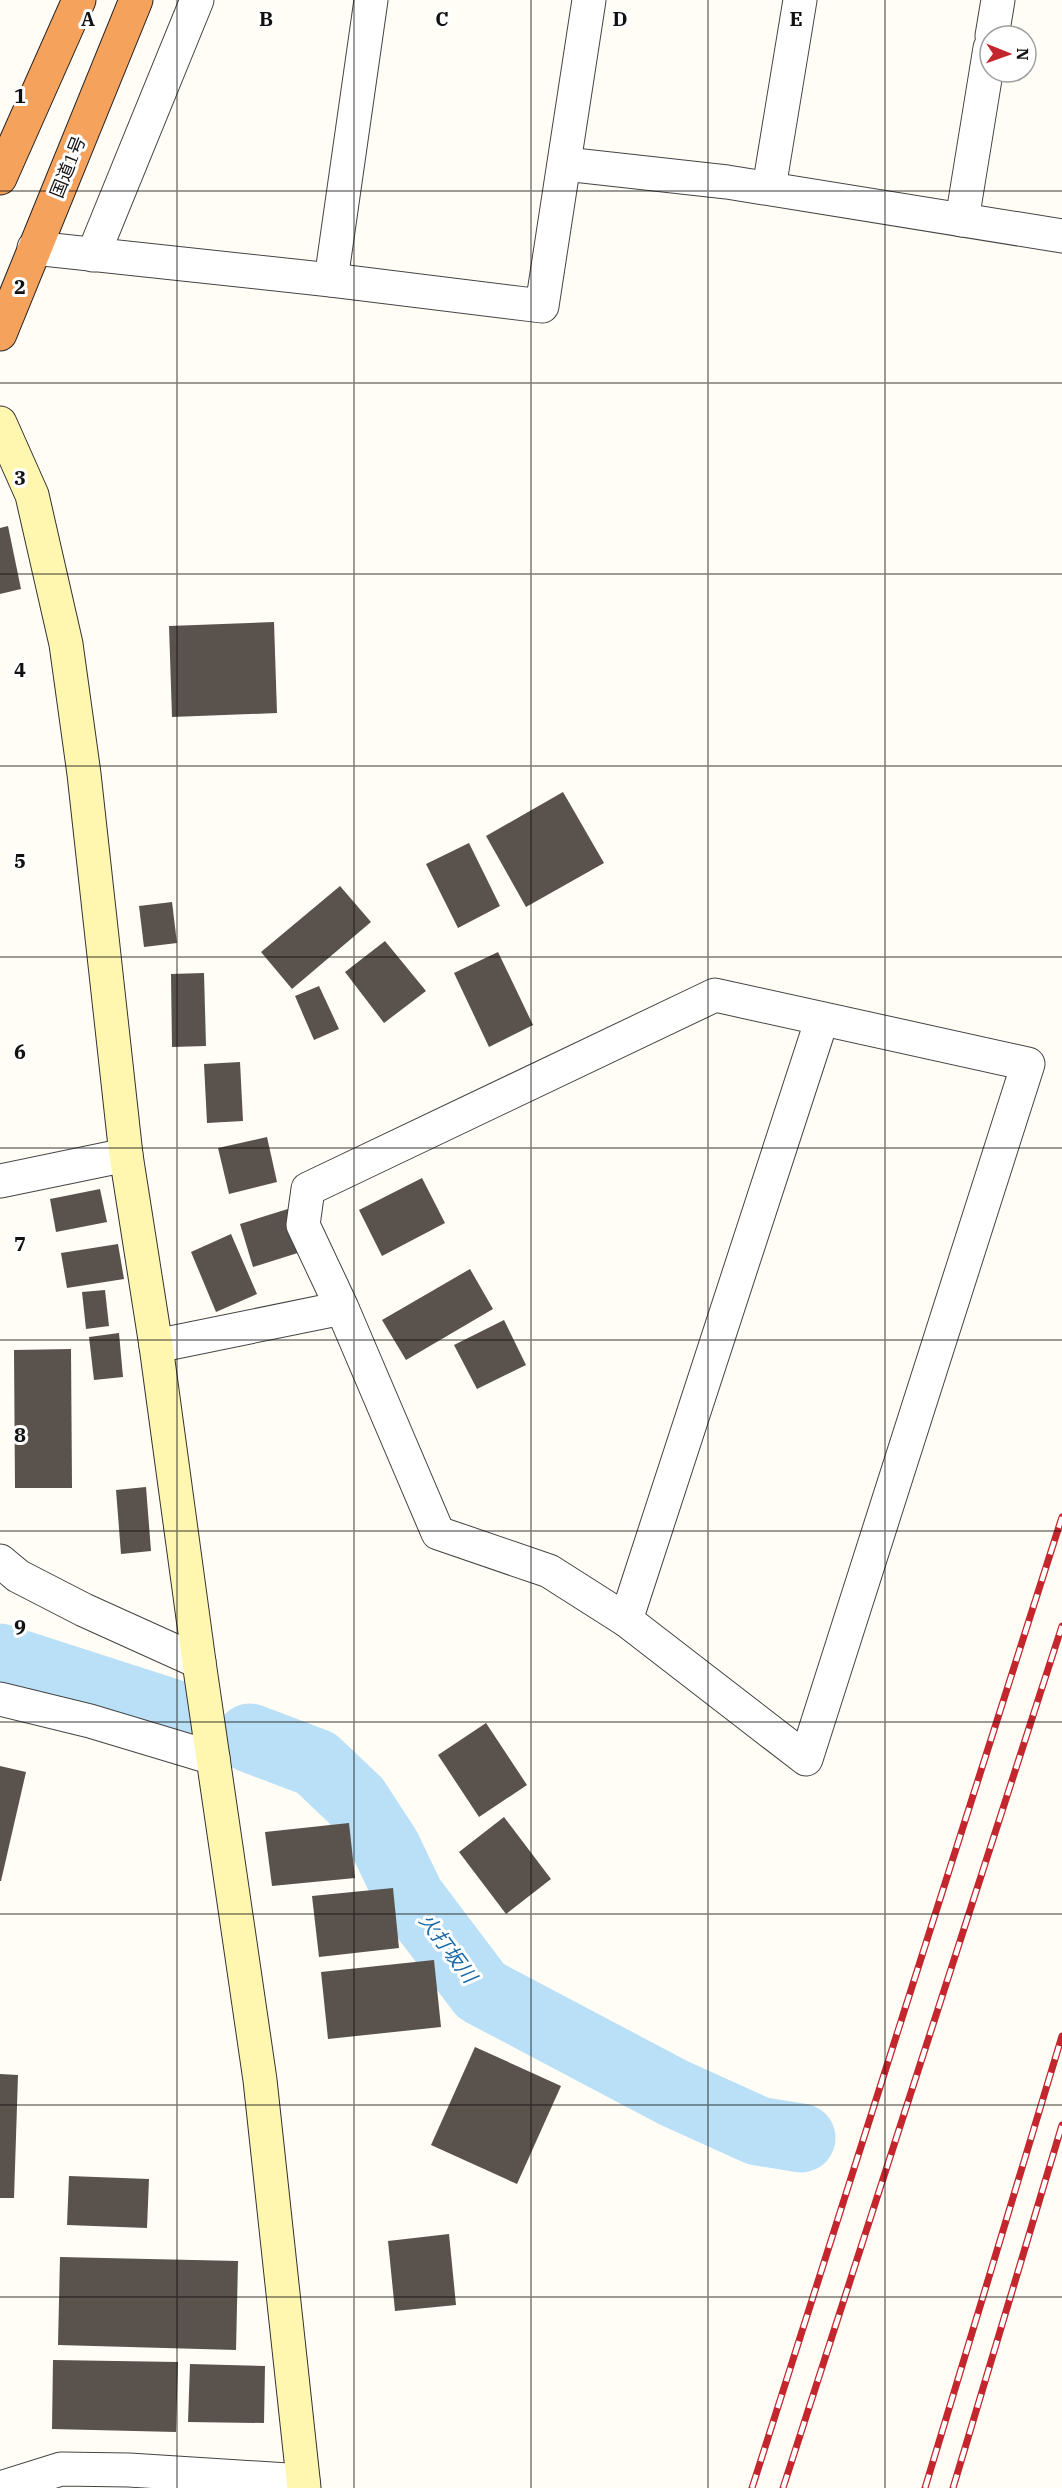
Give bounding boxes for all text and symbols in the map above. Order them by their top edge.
text: A [81,5,95,32]
text: B [259,5,273,32]
text: C [435,5,449,32]
text: D [612,5,628,32]
text: E [789,5,803,32]
north arrow [978,24,1038,84]
text: N [1013,48,1033,61]
text: 1 [14,82,26,109]
street label: 国道1号 [45,132,90,201]
text: 2 [14,273,26,300]
text: 3 [14,464,26,491]
text: 4 [14,656,26,683]
text: 5 [14,847,26,874]
text: 6 [14,1038,26,1065]
text: 7 [14,1230,26,1257]
text: 8 [14,1421,26,1448]
text: 9 [14,1613,26,1640]
water label: 火打坂川 [414,1908,484,1989]

